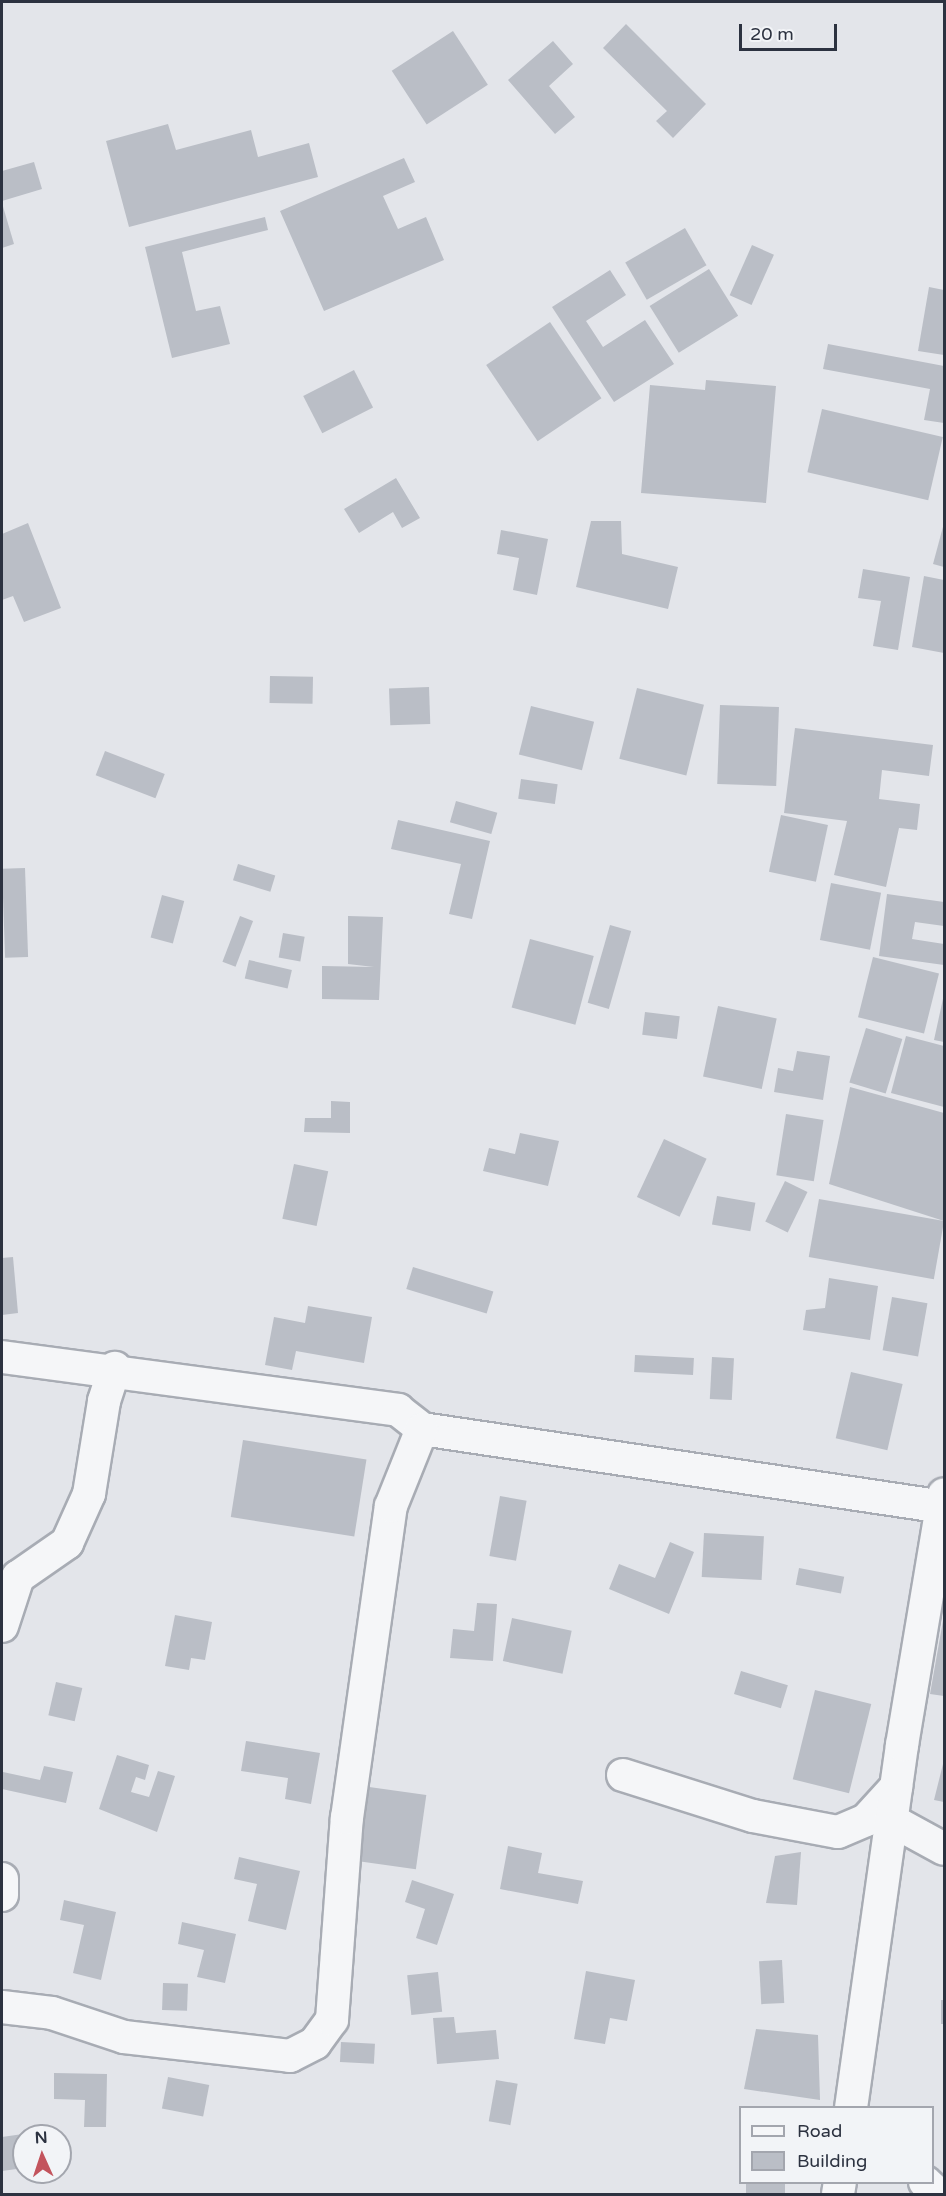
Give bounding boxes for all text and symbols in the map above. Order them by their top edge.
scale bar [742,12,840,50]
text: 20 m [750,23,794,45]
legend [739,2106,934,2184]
text: Road [797,2120,842,2142]
north arrow [12,2124,72,2184]
text: N [34,2128,48,2148]
text: Building [797,2150,867,2172]

